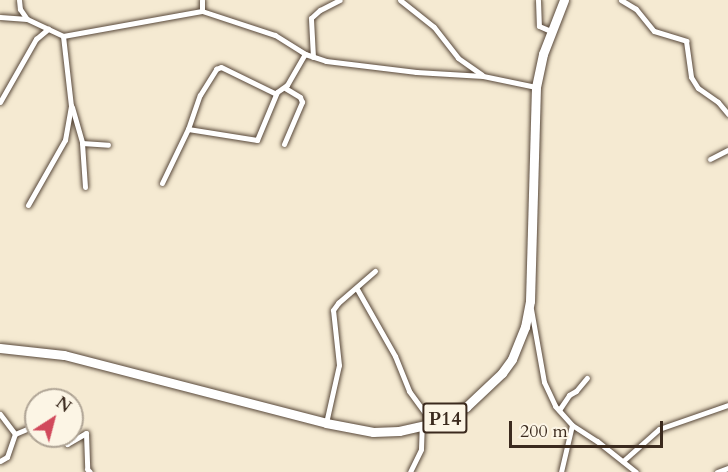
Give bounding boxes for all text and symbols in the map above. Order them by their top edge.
north arrow [24,388,84,448]
text: N [51,392,75,418]
road number: P14 [421,401,469,435]
scale bar [512,409,666,447]
text: 200 m [520,419,568,444]

